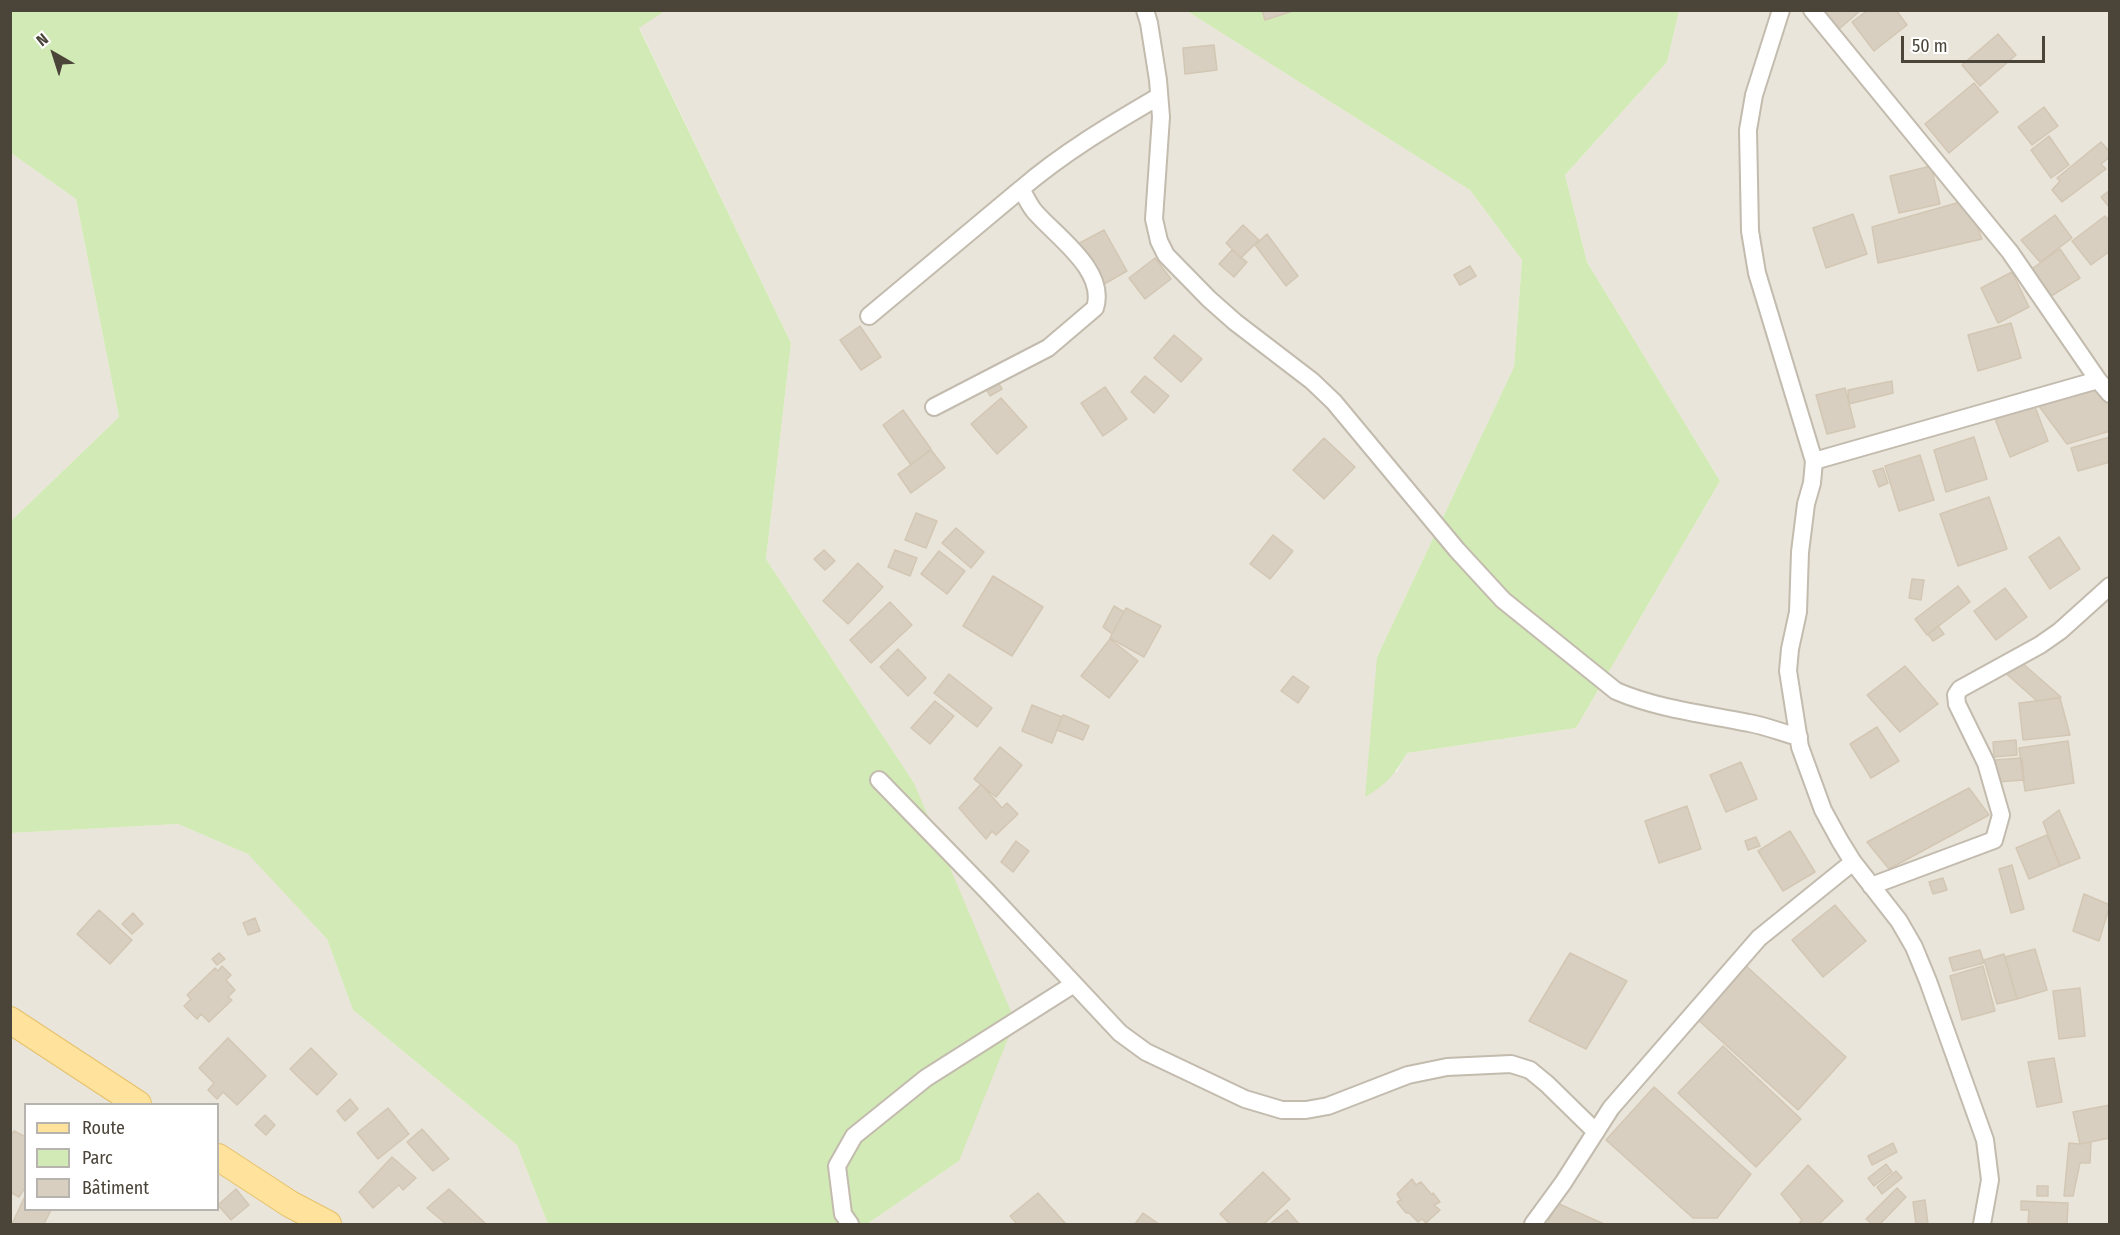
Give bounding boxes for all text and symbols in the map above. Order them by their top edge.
north arrow [24,24,84,84]
scale bar [1904,24,2048,62]
text: N [33,29,52,50]
text: 50 m [1912,35,1948,57]
legend [24,1103,219,1211]
text: Route [82,1117,125,1139]
text: Parc [82,1147,113,1169]
text: Bâtiment [82,1177,149,1199]

